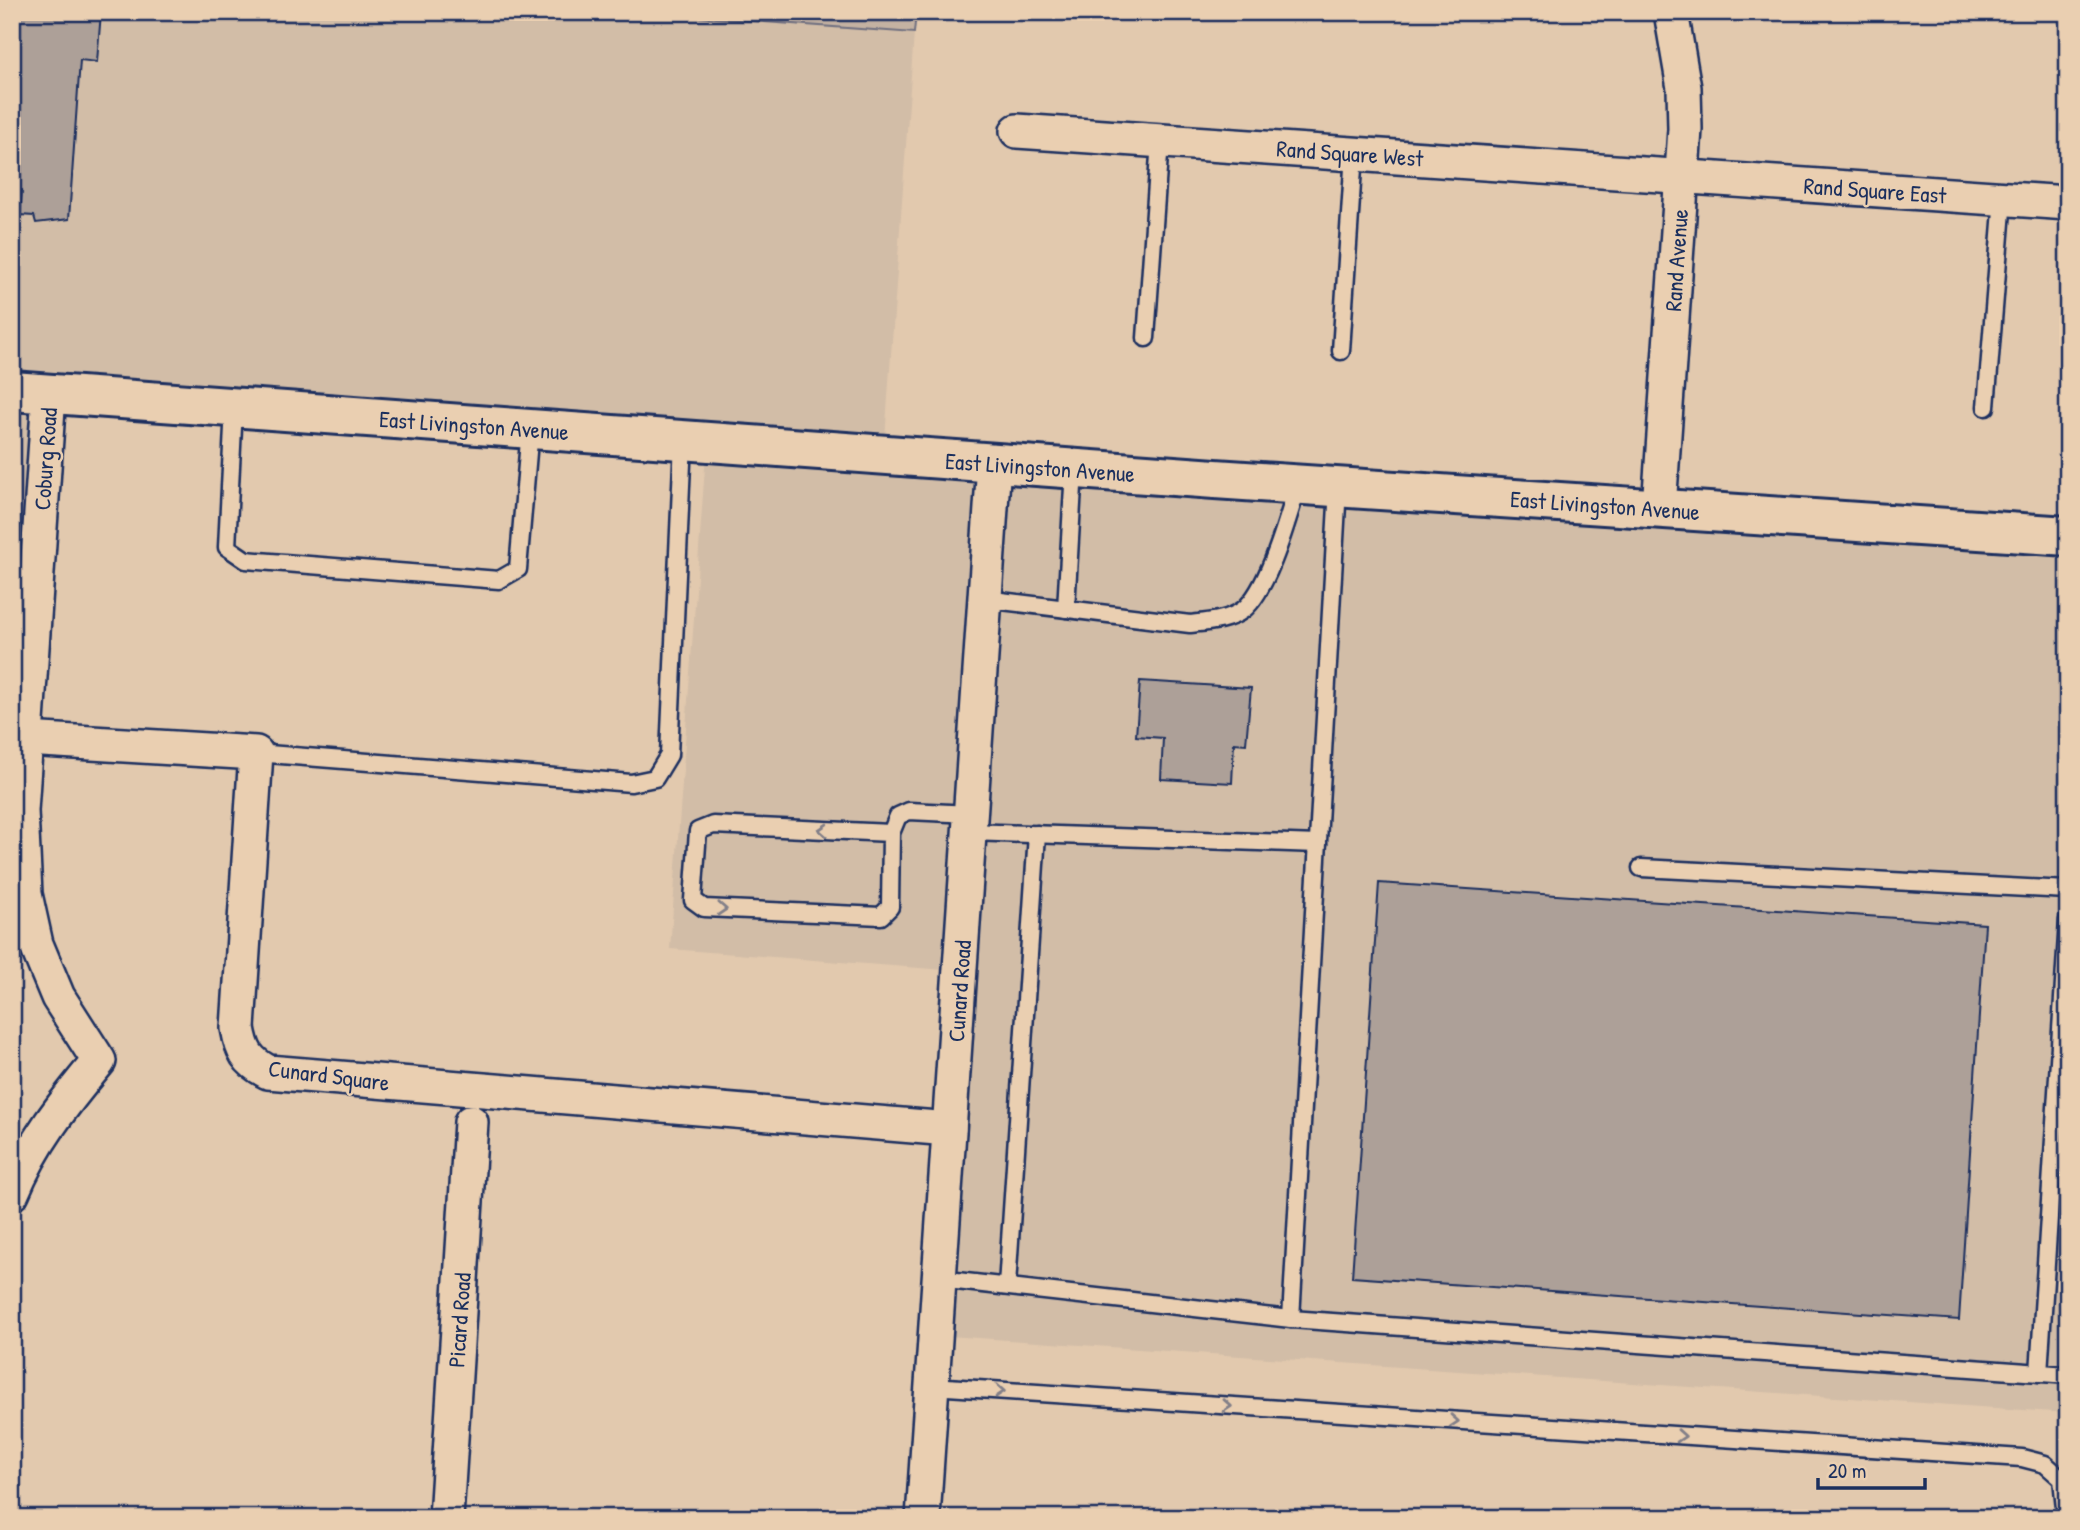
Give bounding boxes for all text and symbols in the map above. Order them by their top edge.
street label: Rand Square West [1276,132,1425,174]
street label: Rand Square East [1803,170,1948,211]
street label: Rand Avenue [1657,208,1695,312]
street label: East Livingston Avenue [378,403,570,447]
street label: Coburg Road [26,407,64,511]
street label: East Livingston Avenue [944,445,1136,489]
street label: East Livingston Avenue [1509,483,1701,527]
one-way arrow [817,823,828,838]
one-way arrow [717,902,728,917]
street label: Cunard Road [940,939,978,1043]
street label: Cunard Square [267,1052,391,1098]
street label: Picard Road [440,1272,478,1368]
one-way arrow [995,1383,1006,1398]
one-way arrow [1222,1398,1233,1413]
one-way arrow [1449,1413,1460,1428]
one-way arrow [1676,1428,1687,1443]
scale bar [1818,1446,1924,1490]
text: 20 m [1828,1456,1866,1485]

